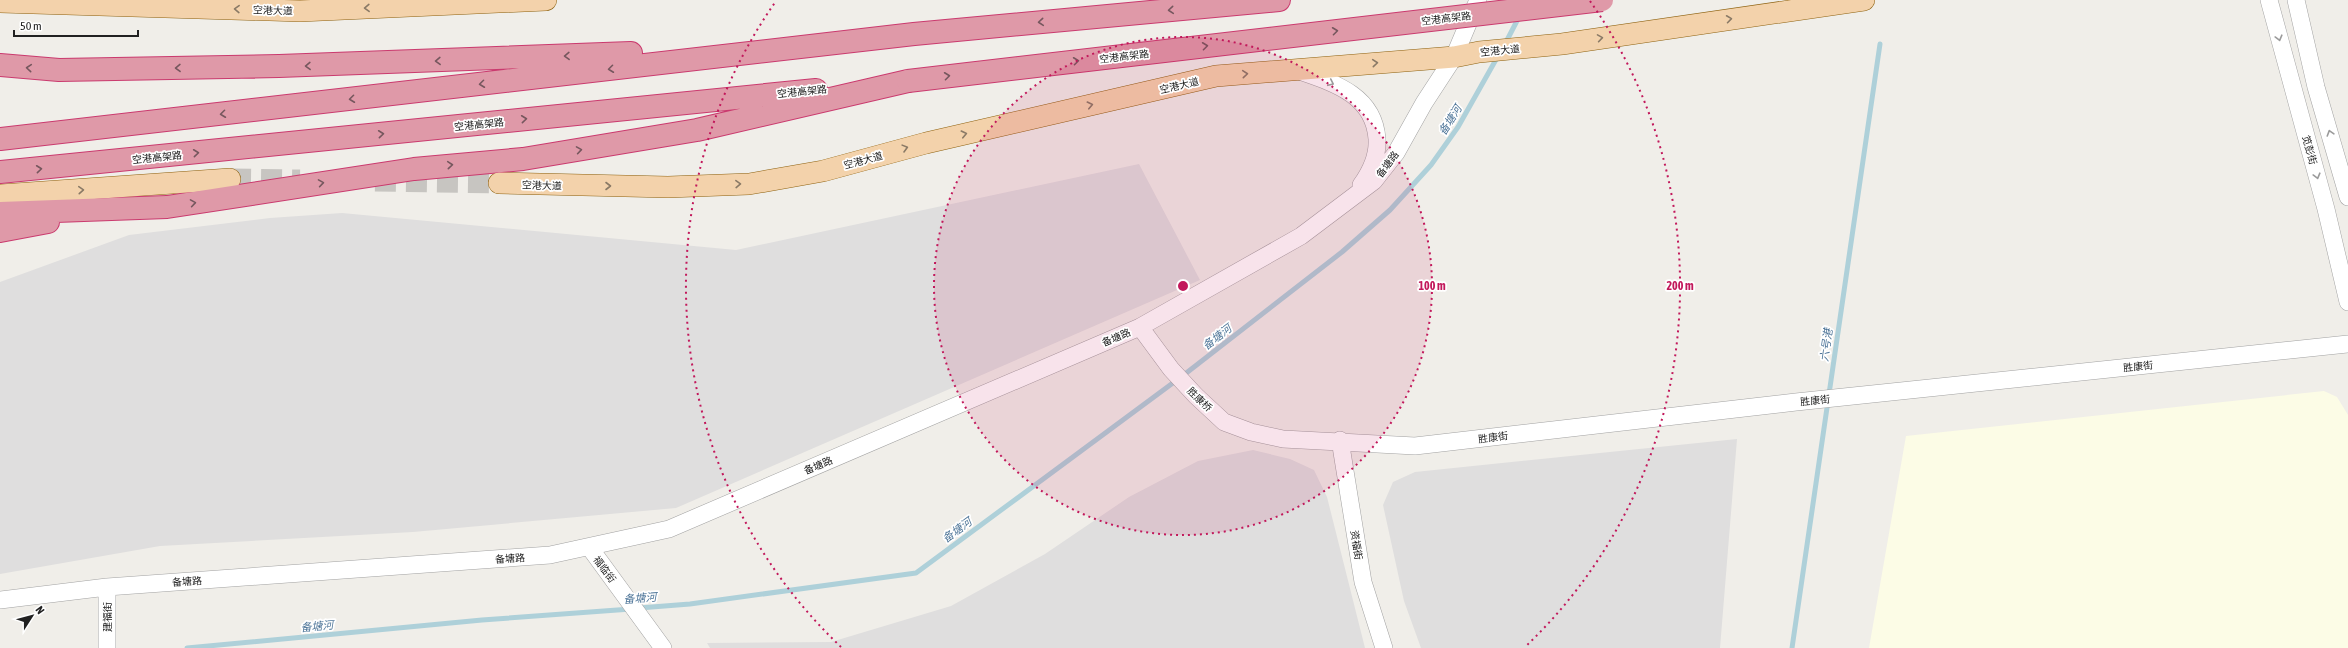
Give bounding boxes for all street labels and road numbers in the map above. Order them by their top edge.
street label: 空港大道 [253,4,293,17]
street label: 空港高架路 [1421,10,1472,27]
street label: 空港大道 [1480,43,1521,58]
street label: 空港高架路 [1099,48,1150,65]
street label: 空港大道 [1158,76,1200,95]
street label: 空港高架路 [777,83,827,100]
street label: 空港高架路 [454,116,504,133]
street label: 笕彭街 [2300,134,2319,166]
street label: 空港高架路 [132,149,182,166]
street label: 备塘路 [1374,149,1401,180]
street label: 空港大道 [842,150,884,171]
street label: 空港大道 [522,179,562,192]
street label: 备塘路 [1100,327,1132,348]
street label: 胜康街 [2123,359,2154,374]
street label: 胜康桥 [1185,385,1214,414]
street label: 胜康街 [1800,393,1831,408]
street label: 胜康街 [1478,430,1509,445]
street label: 备塘路 [802,455,834,476]
street label: 资福街 [1349,529,1364,561]
street label: 备塘路 [495,552,525,565]
street label: 福临街 [591,554,618,585]
street label: 备塘路 [172,575,202,588]
street label: 建福街 [102,602,113,632]

